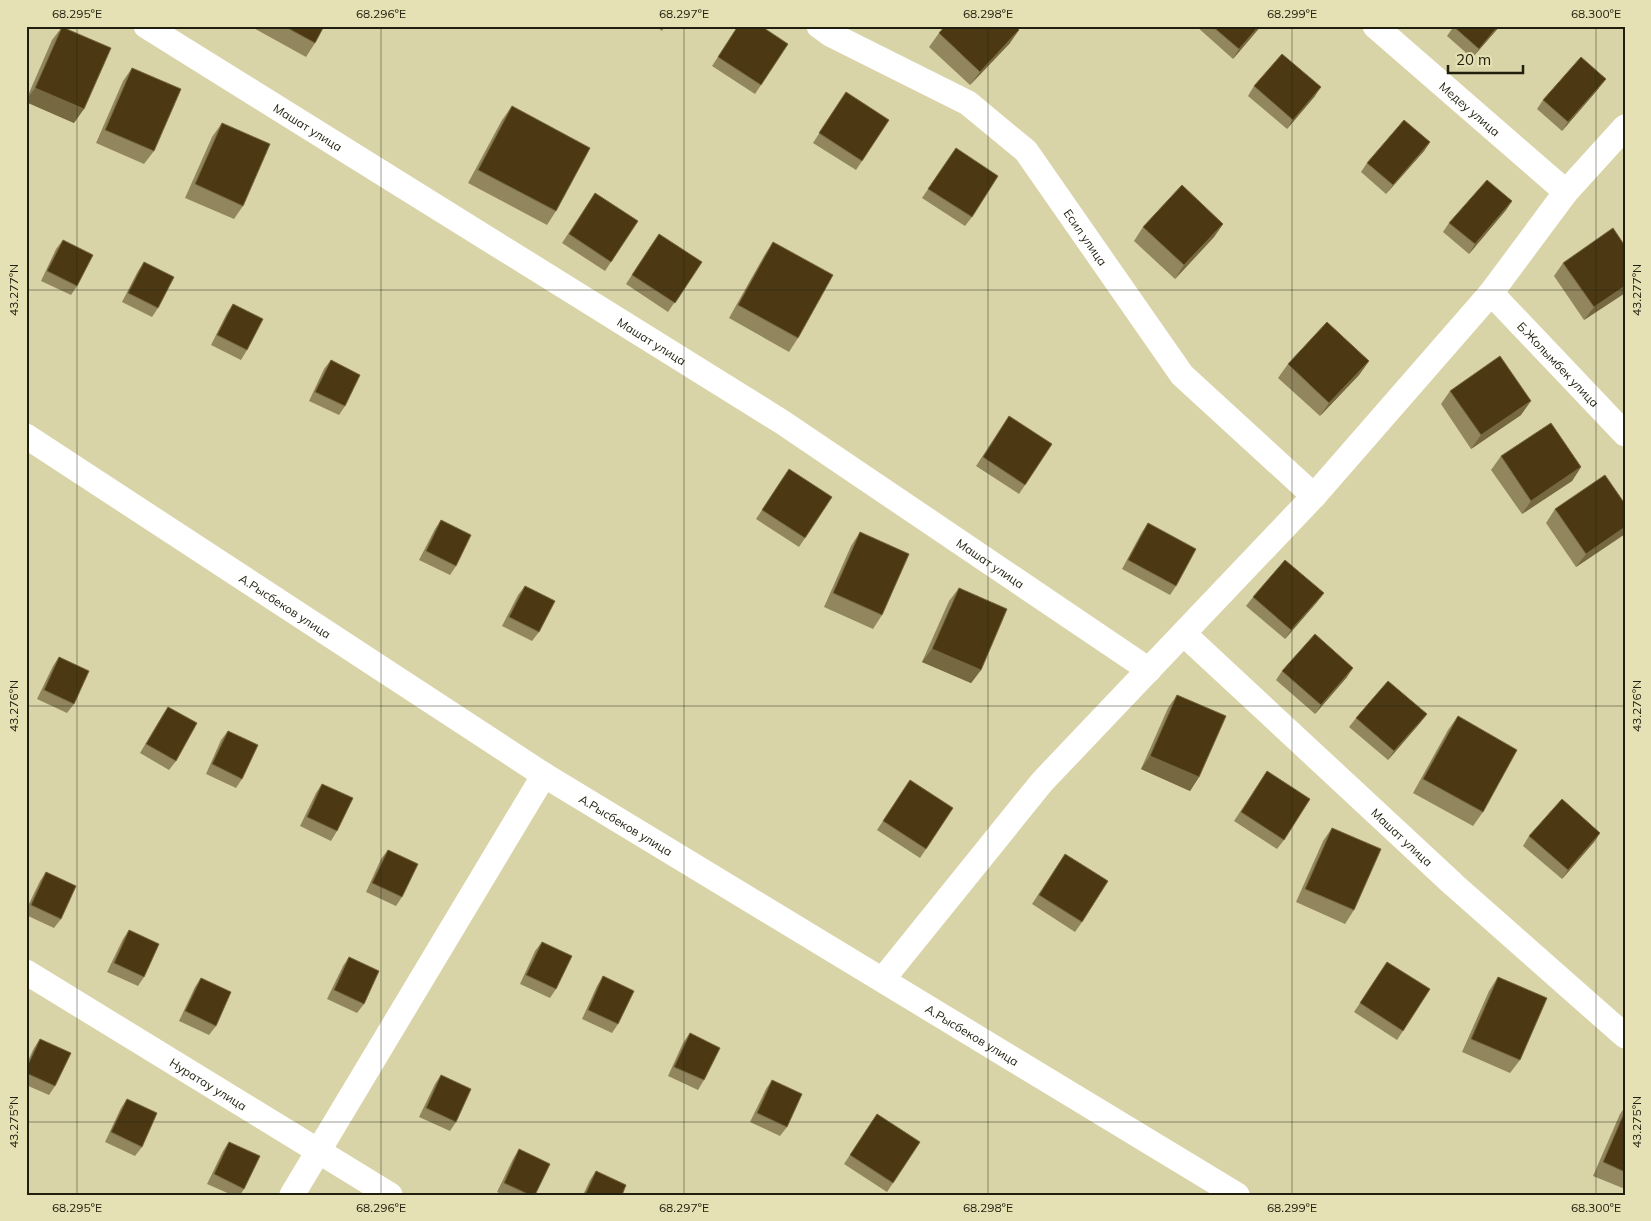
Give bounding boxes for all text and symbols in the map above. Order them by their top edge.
text: 68.295°E [52,6,102,21]
text: 68.296°E [356,6,406,21]
text: 68.297°E [659,6,709,21]
text: 68.298°E [963,6,1013,21]
text: 68.299°E [1267,6,1317,21]
text: 68.300°E [1571,6,1621,21]
scale bar [1448,42,1524,74]
text: 20 m [1456,50,1491,69]
street label: Медеу улица [1437,78,1504,139]
street label: Машат улица [271,100,345,154]
street label: Есил улица [1061,206,1111,268]
text: 43.277°N [6,264,21,316]
text: 43.277°N [1629,264,1644,316]
street label: Машат улица [615,314,689,368]
street label: Б.Жолымбек улица [1515,318,1603,410]
street label: Машат улица [954,535,1027,591]
street label: А.Рысбеков улица [237,570,334,641]
text: 43.276°N [6,680,21,732]
text: 43.276°N [1629,680,1644,732]
street label: А.Рысбеков улица [577,791,675,859]
street label: Машат улица [1368,805,1436,869]
street label: А.Рысбеков улица [923,1001,1022,1069]
street label: Нуратау улица [167,1054,250,1113]
text: 43.275°N [6,1096,21,1148]
text: 43.275°N [1629,1096,1644,1148]
text: 68.295°E [52,1200,102,1215]
text: 68.296°E [356,1200,406,1215]
text: 68.297°E [659,1200,709,1215]
text: 68.298°E [963,1200,1013,1215]
text: 68.299°E [1267,1200,1317,1215]
text: 68.300°E [1571,1200,1621,1215]

